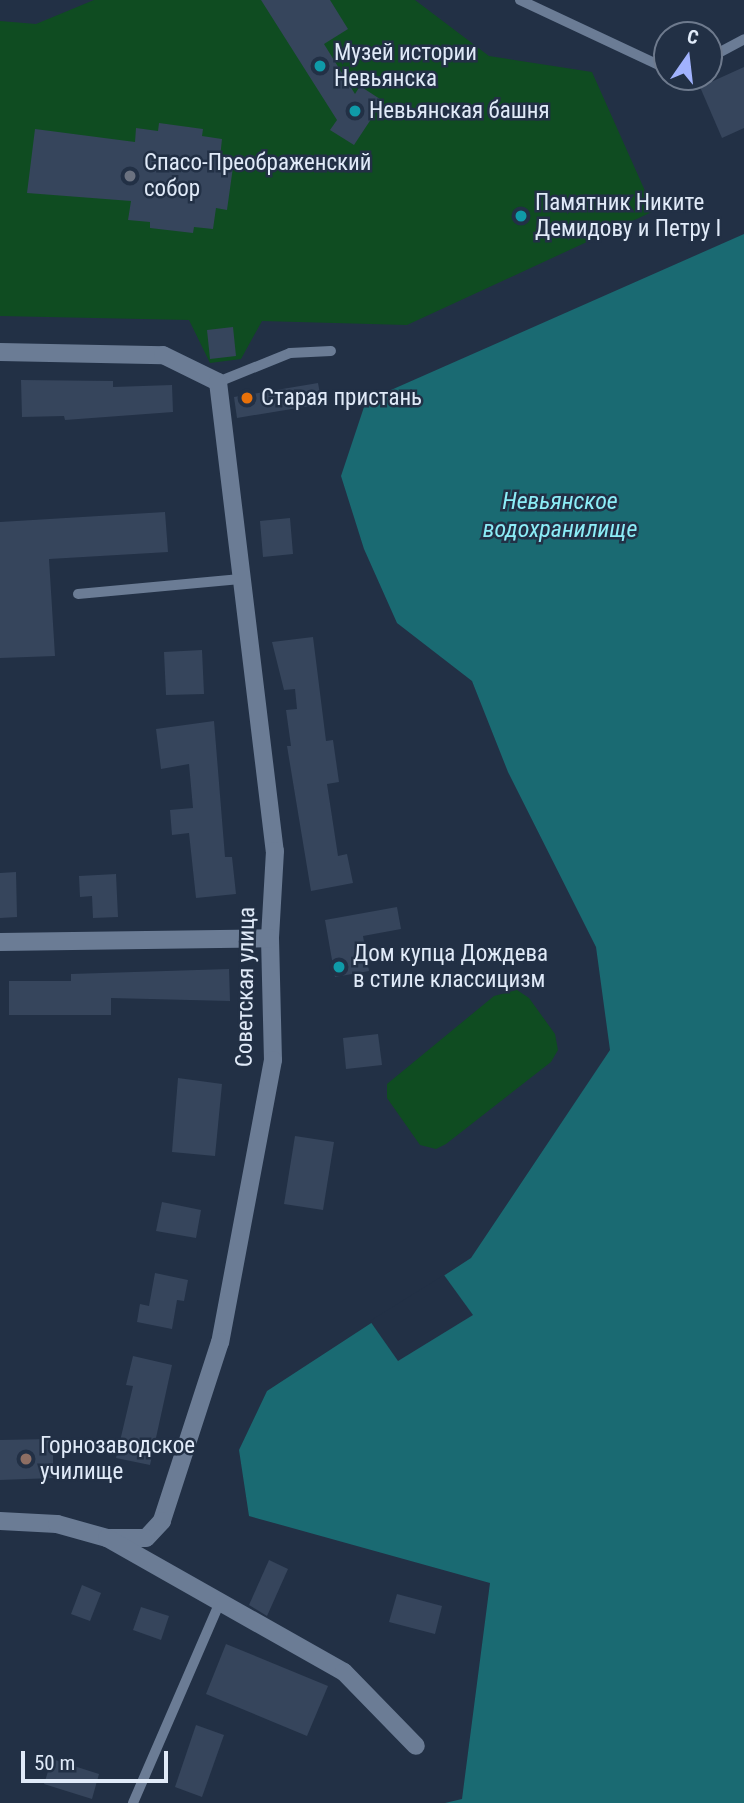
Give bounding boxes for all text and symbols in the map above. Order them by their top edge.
north arrow [653,21,723,91]
text: С [685,25,701,50]
place label: Музей истории Невьянска [334,39,477,93]
marker: Музей истории Невьянска [312,58,328,74]
place label: Невьянская башня [369,97,550,125]
marker: Невьянская башня [347,103,363,119]
place label: Спасо-Преображенский собор [144,149,372,203]
marker: Спасо-Преображенский собор [122,168,138,184]
place label: Памятник Никите Демидову и Петру I [535,189,721,243]
marker: Памятник Никите Демидову и Петру I [513,208,529,224]
place label: Старая пристань [261,384,422,412]
marker: Старая пристань [239,390,255,406]
water label: Невьянское водохранилище [483,488,637,544]
street label: Советская улица [231,907,261,1067]
place label: Дом купца Дождева в стиле классицизм [353,940,548,994]
marker: Дом купца Дождева в стиле классицизм [331,959,347,975]
place label: Горнозаводское училище [40,1432,195,1486]
marker: Горнозаводское училище [18,1451,34,1467]
scale bar [24,1736,172,1780]
text: 50 m [34,1751,75,1775]

